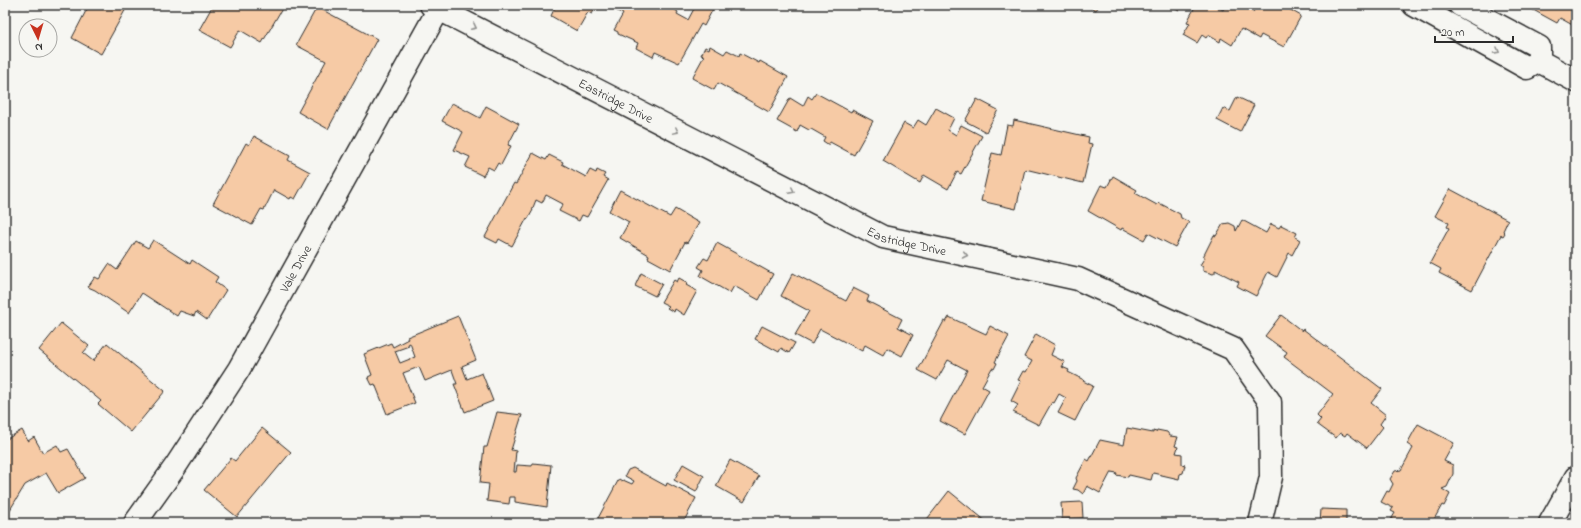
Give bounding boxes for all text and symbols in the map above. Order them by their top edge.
north arrow [18,18,58,58]
scale bar [1435,18,1513,44]
one-way arrow [469,22,477,30]
text: 20 m [1441,24,1464,42]
text: N [34,39,43,55]
one-way arrow [1493,47,1501,54]
street label: Eastridge Drive [575,74,656,129]
one-way arrow [672,126,680,134]
one-way arrow [788,186,795,193]
street label: Eastridge Drive [863,222,948,261]
street label: Vale Drive [275,242,317,297]
one-way arrow [962,250,968,258]

